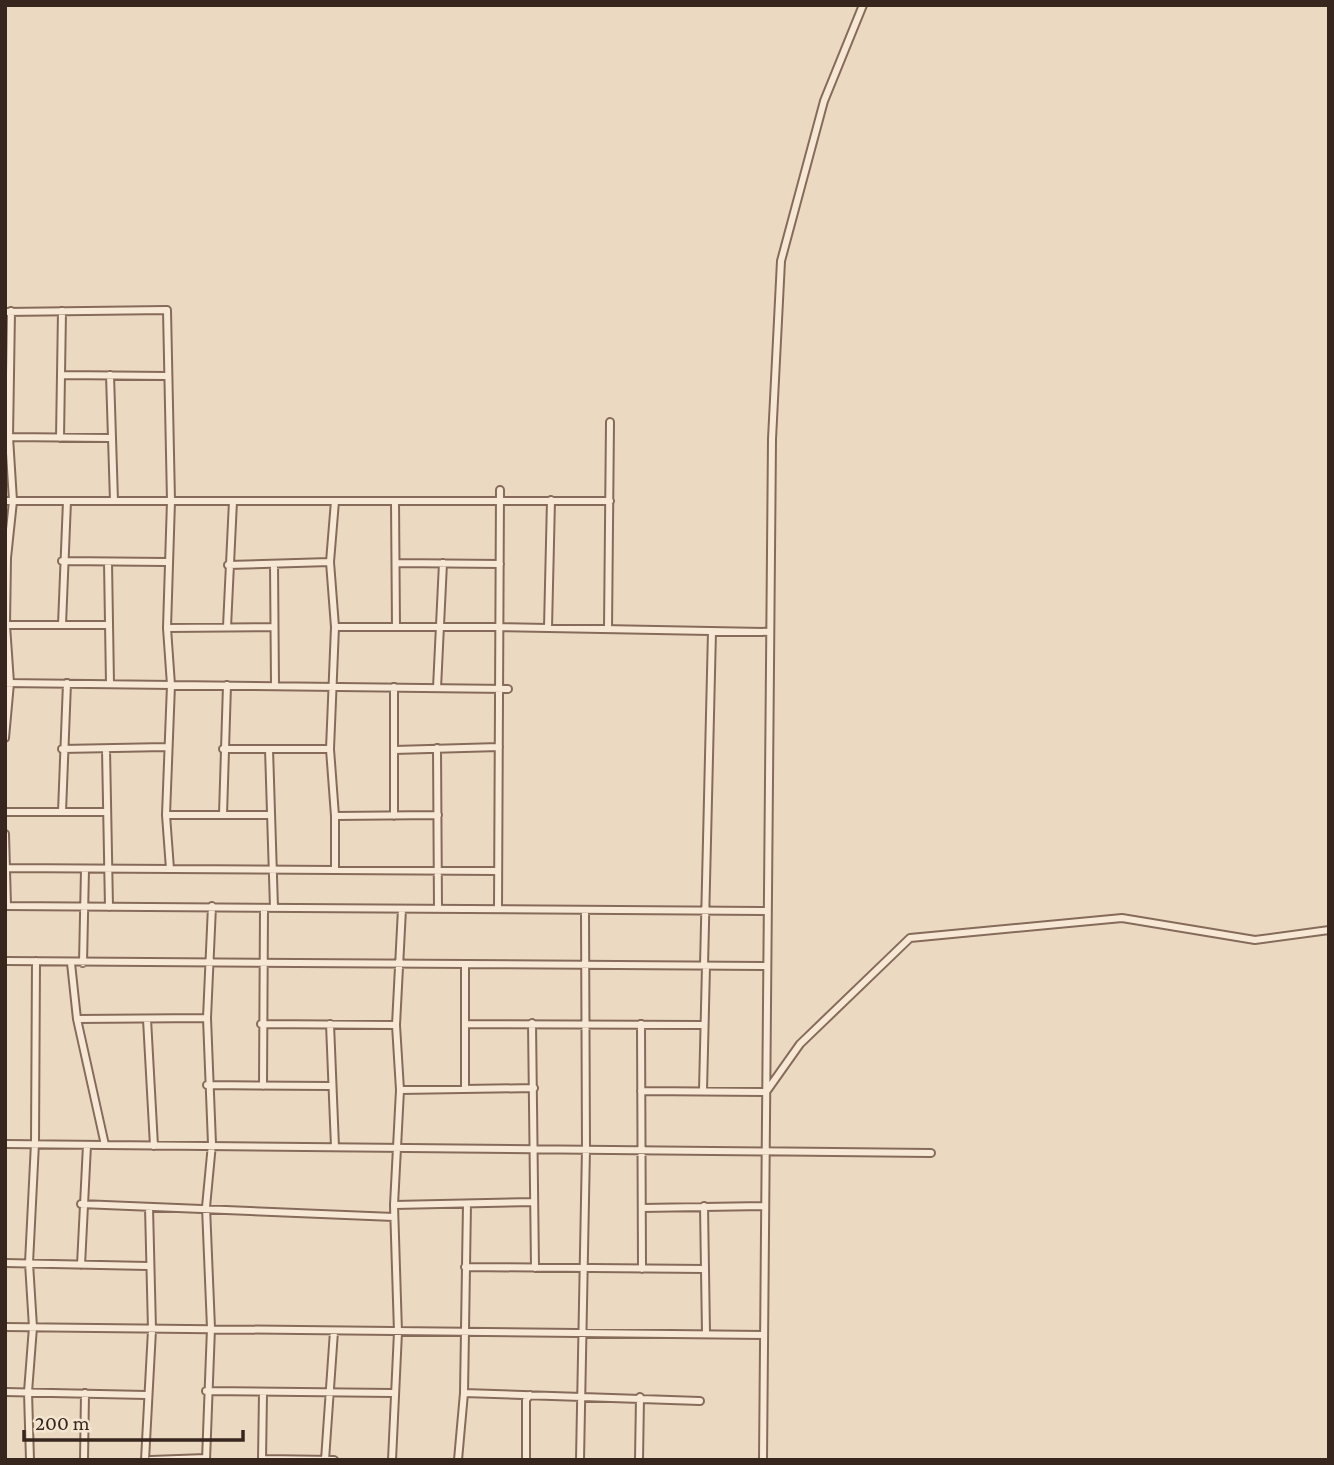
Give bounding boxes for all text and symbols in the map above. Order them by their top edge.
scale bar [24,1398,243,1442]
text: 200 m [35,1411,90,1435]

